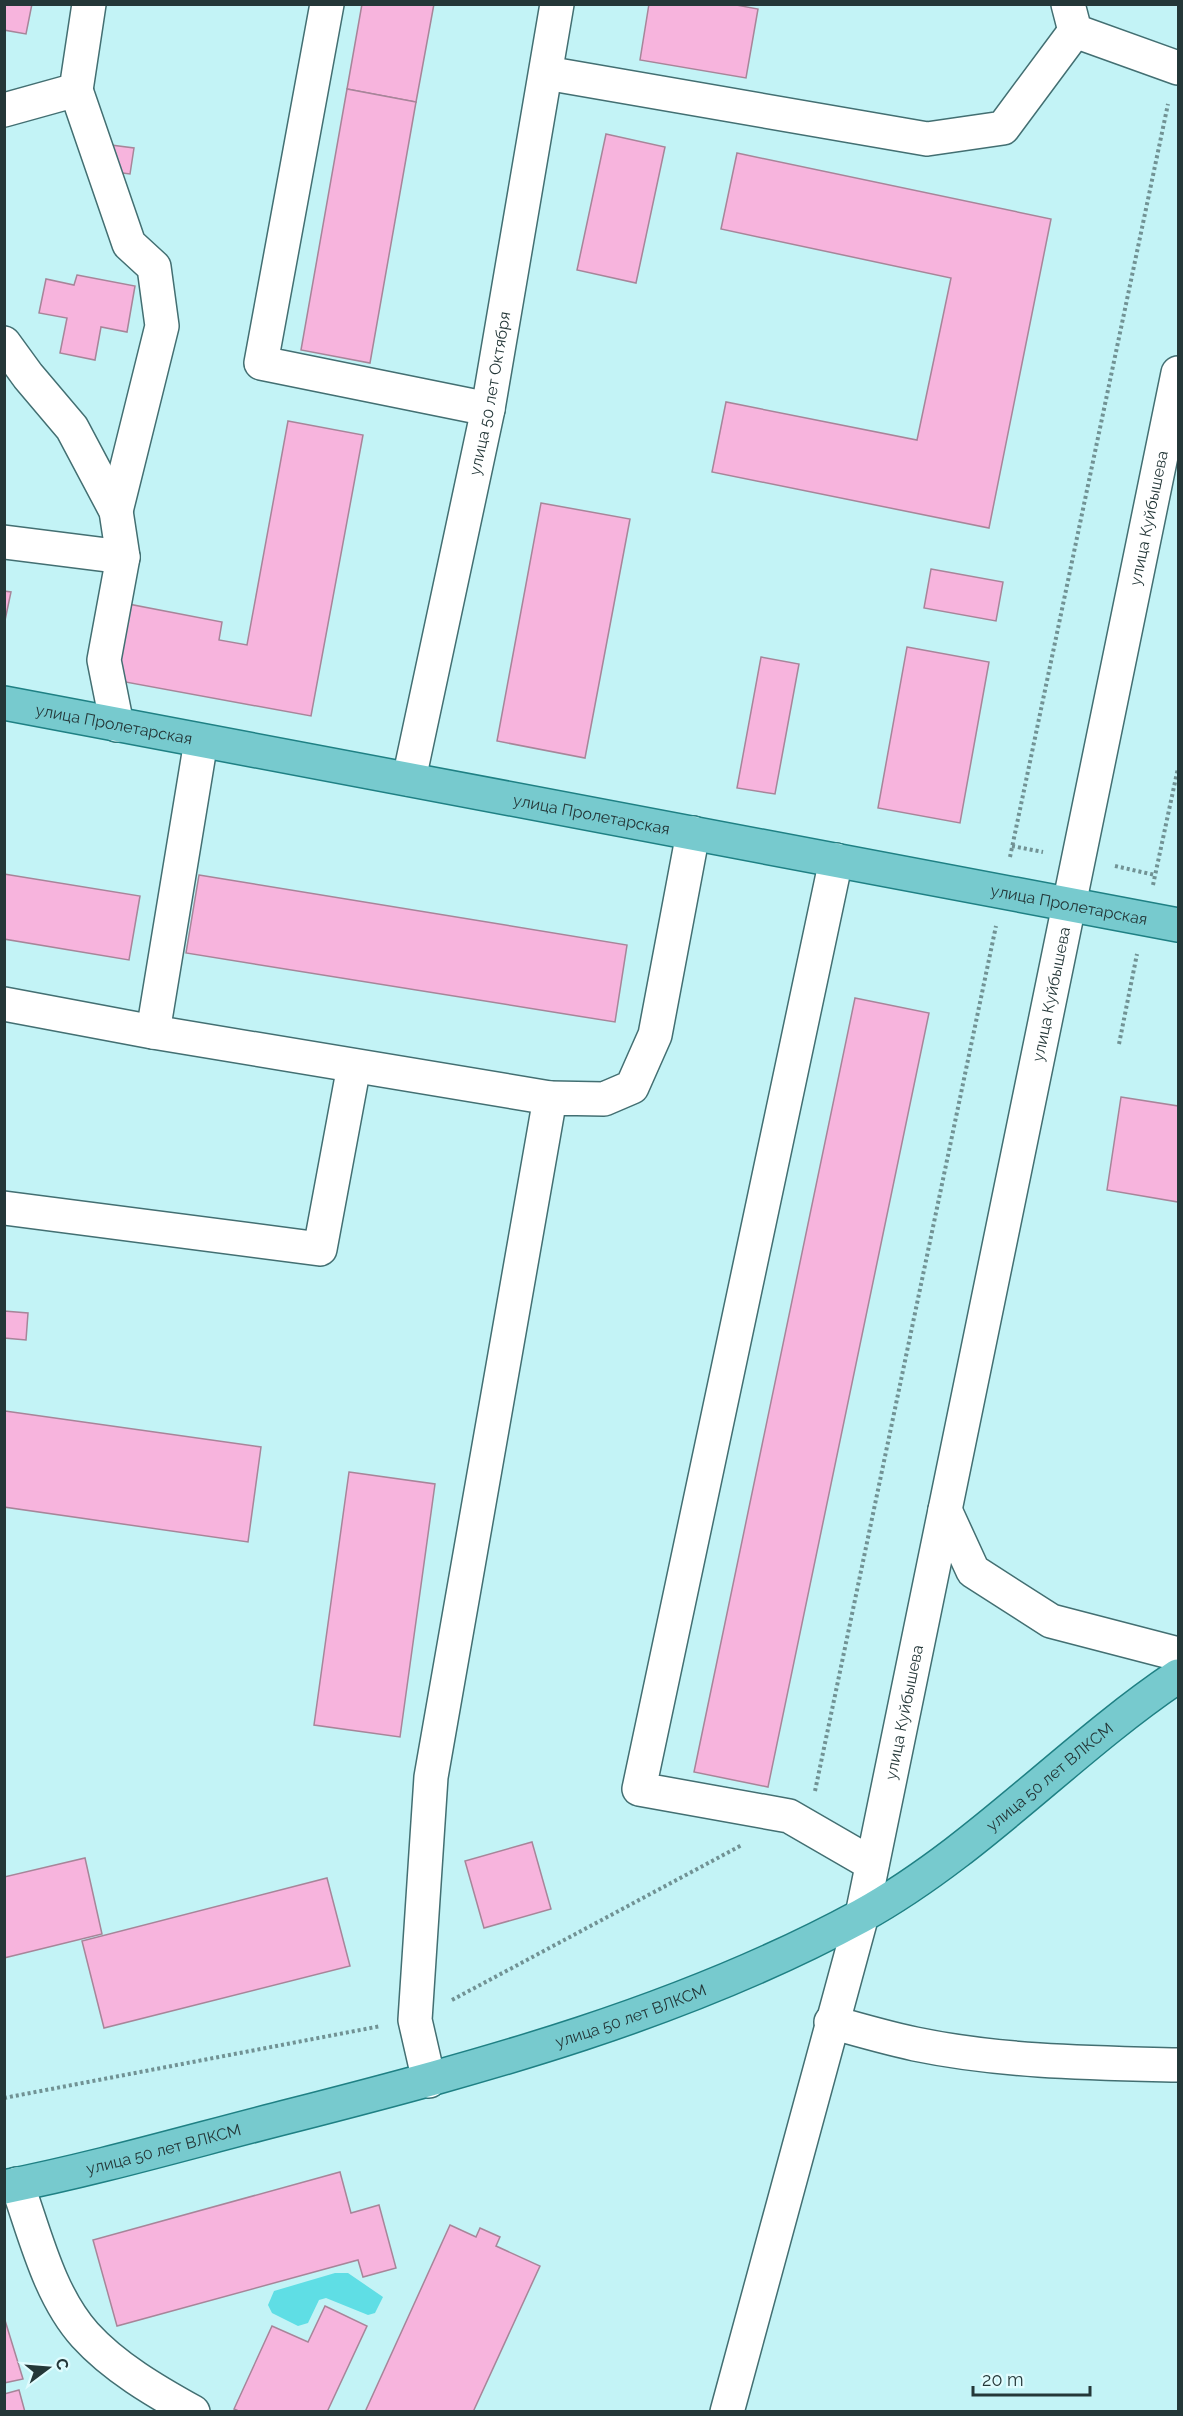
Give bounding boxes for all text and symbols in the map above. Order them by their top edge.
street label: улица 50 лет Октября [465,310,514,477]
street label: улица Куйбышева [1125,449,1171,587]
street label: улица Пролетарская [34,700,194,748]
street label: улица Пролетарская [512,790,672,838]
street label: улица Пролетарская [989,880,1149,929]
street label: улица Куйбышева [1028,925,1074,1063]
street label: улица Куйбышева [880,1643,927,1781]
street label: улица 50 лет ВЛКСМ [982,1718,1117,1835]
street label: улица 50 лет ВЛКСМ [553,1980,709,2051]
street label: улица 50 лет ВЛКСМ [84,2120,243,2178]
north arrow [18,2338,78,2398]
text: С [51,2356,73,2372]
scale bar [973,2359,1090,2397]
text: 20 m [982,2369,1024,2390]

